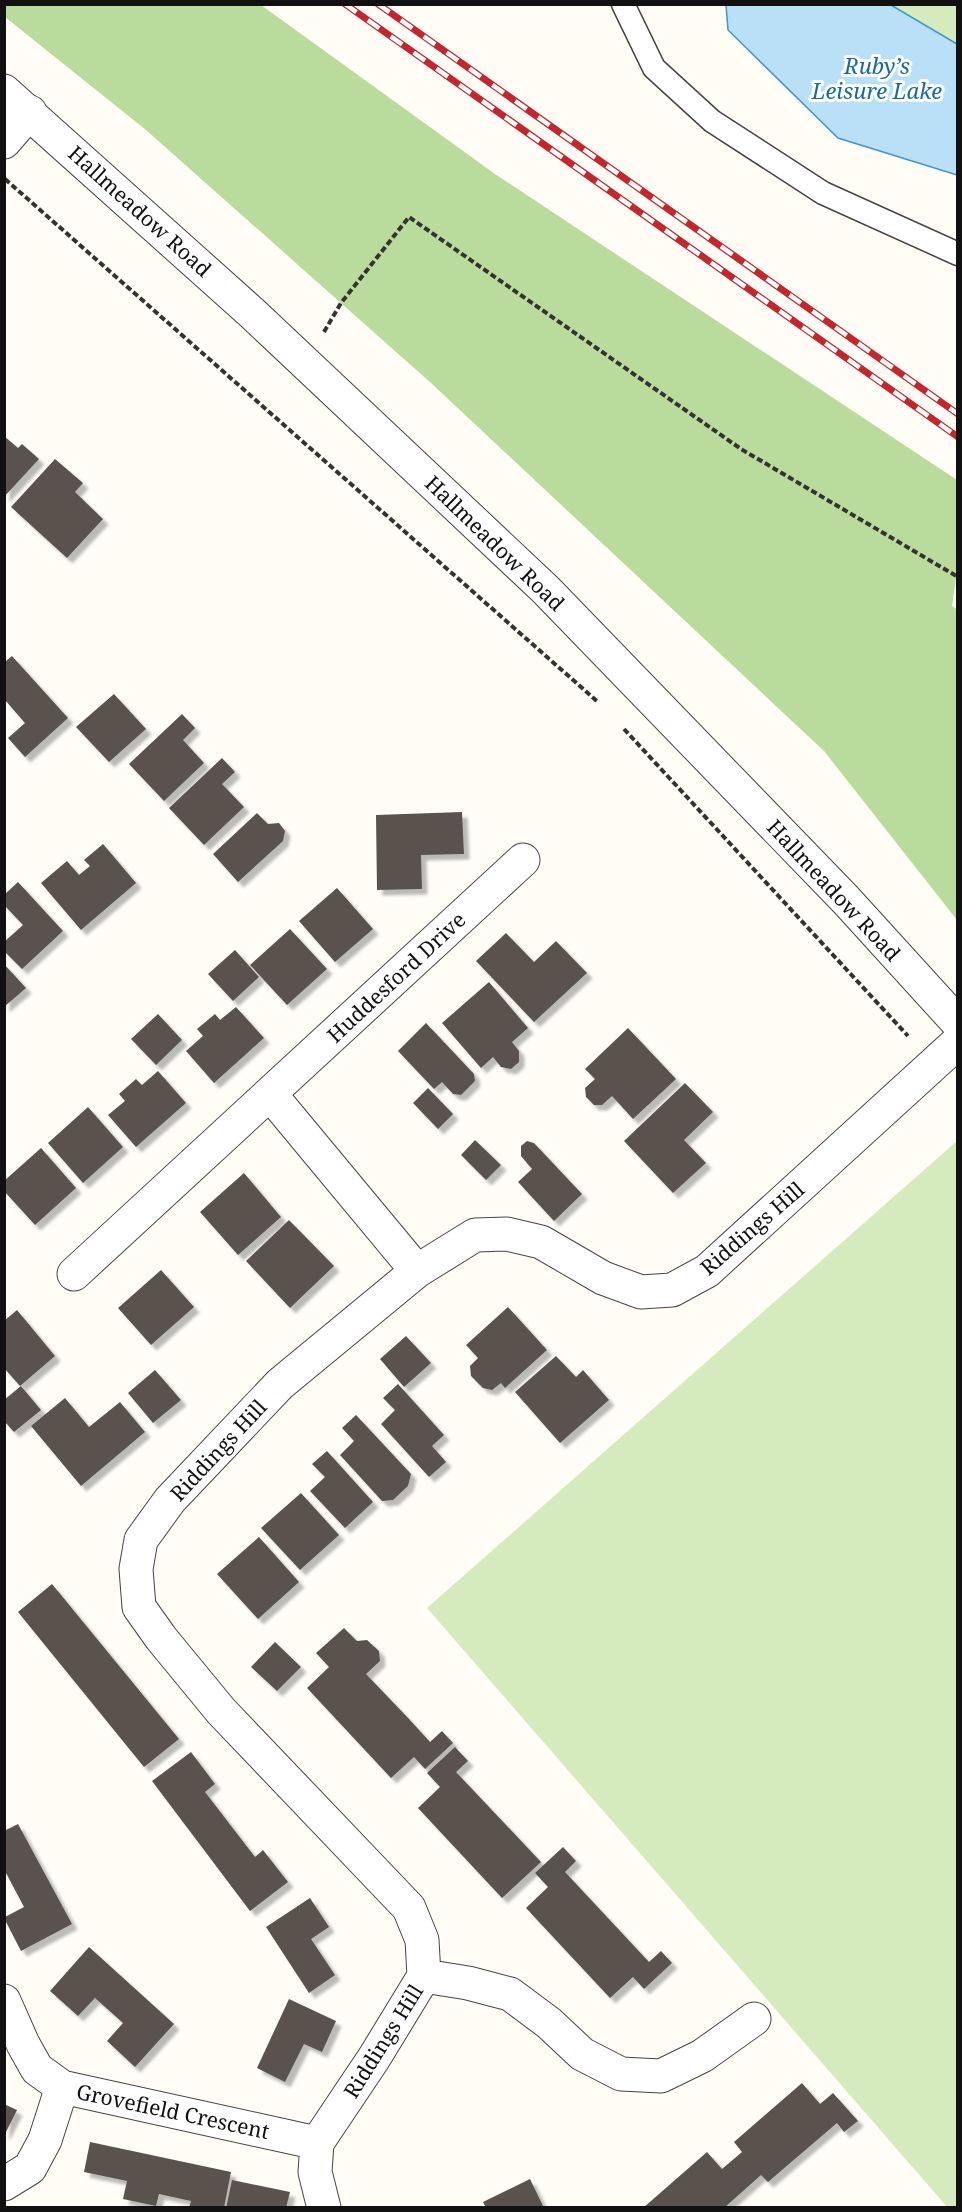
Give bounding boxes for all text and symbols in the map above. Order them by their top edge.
water label: Ruby’s Leisure Lake [811,50,942,105]
street label: Hallmeadow Road [62,139,218,283]
street label: Hallmeadow Road [419,469,571,617]
street label: Hallmeadow Road [761,813,907,967]
street label: Huddesford Drive [321,905,471,1049]
street label: Riddings Hill [694,1175,810,1281]
street label: Riddings Hill [164,1393,273,1507]
street label: Riddings Hill [337,1978,429,2103]
street label: Grovefield Crescent [74,2077,272,2145]

